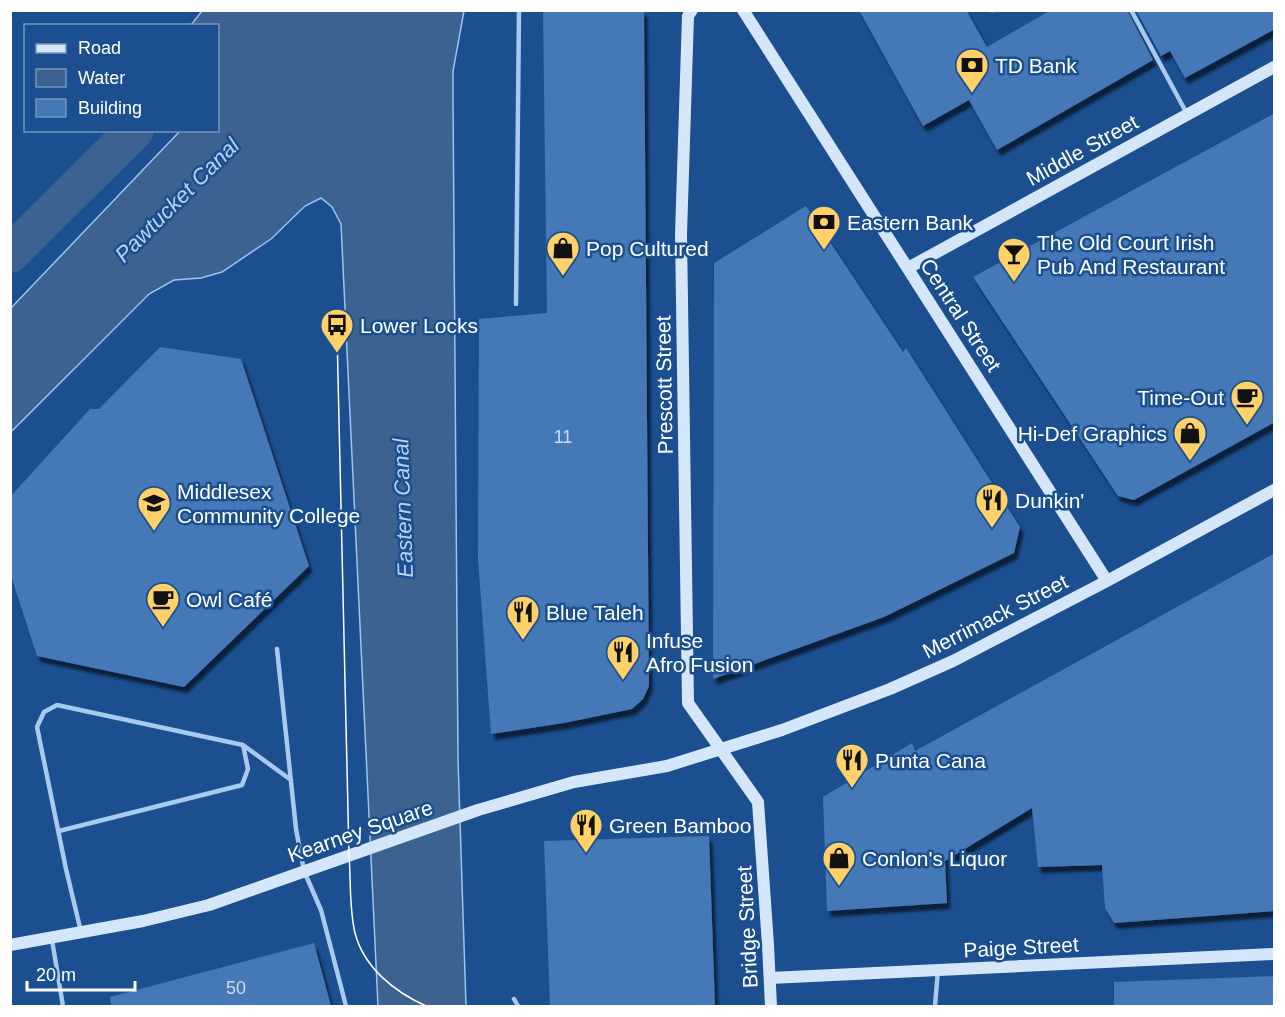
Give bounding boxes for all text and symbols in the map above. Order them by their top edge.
legend [24,24,219,132]
text: Road [78,38,121,58]
bank icon: TD Bank [954,47,990,94]
place label: TD Bank [995,54,1077,77]
text: Water [78,68,125,88]
text: Building [78,98,142,118]
street label: Middle Street [1022,110,1142,190]
water label: Pawtucket Canal [110,132,245,267]
bank icon: Eastern Bank [806,204,842,251]
place label: Eastern Bank [847,211,974,234]
shop icon: Pop Cultured [545,230,581,277]
place label: The Old Court Irish Pub And Restaurant [1037,231,1225,278]
bar icon: The Old Court Irish Pub And Restaurant [996,236,1032,283]
place label: Pop Cultured [586,237,709,260]
street label: Central Street [916,254,1006,376]
bus stop icon: Lower Locks [319,307,355,354]
place label: Lower Locks [360,314,478,337]
street label: Prescott Street [651,315,677,455]
cafe icon: Time-Out [1229,379,1265,426]
place label: Time-Out [1137,386,1224,409]
shop icon: Hi-Def Graphics [1172,415,1208,462]
place label: Hi-Def Graphics [1018,422,1167,445]
house number: 11 [554,427,572,447]
water label: Eastern Canal [388,437,418,578]
place label: Middlesex Community College [177,480,360,527]
restaurant icon: Dunkin' [974,482,1010,529]
school or university icon: Middlesex Community College [136,485,172,532]
place label: Dunkin' [1015,489,1084,512]
street label: Merrimack Street [919,569,1072,663]
cafe icon: Owl Café [145,581,181,628]
place label: Owl Café [186,588,272,611]
restaurant icon: Blue Taleh [505,594,541,641]
place label: Blue Taleh [546,601,644,624]
place label: Infuse Afro Fusion [646,629,753,676]
restaurant icon: Infuse Afro Fusion [605,634,641,681]
restaurant icon: Punta Cana [834,742,870,789]
place label: Punta Cana [875,749,986,772]
street label: Kearney Square [284,795,436,867]
restaurant icon: Green Bamboo [568,807,604,854]
place label: Green Bamboo [609,814,751,837]
shop icon: Conlon's Liquor [821,840,857,887]
place label: Conlon's Liquor [862,847,1007,870]
street label: Bridge Street [732,865,762,989]
street label: Paige Street [963,932,1079,962]
scale bar [27,954,135,992]
text: 20 m [36,965,76,985]
house number: 50 [226,978,246,998]

